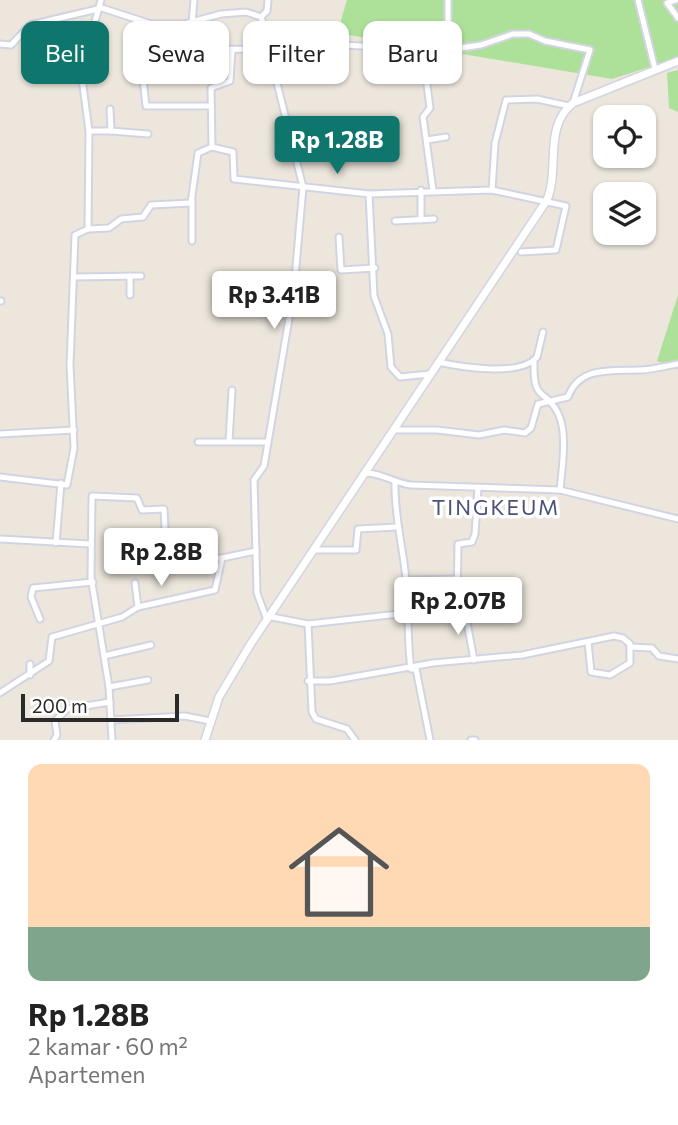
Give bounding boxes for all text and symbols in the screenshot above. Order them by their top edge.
chip: Beli [21,21,109,84]
chip: Sewa [123,21,229,84]
chip: Filter [243,21,349,84]
chip: Baru [363,21,462,84]
map controls [593,105,656,245]
button: locate [593,105,656,168]
pin: Rp 1.28B [265,116,409,176]
text: Rp 1.28B [291,125,383,153]
button: layers [593,182,656,245]
pin: Rp 3.41B [202,272,346,331]
text: Rp 3.41B [228,280,320,308]
district label: TINGKEUM [432,494,560,519]
pin: Rp 2.8B [96,528,226,588]
text: Rp 2.8B [120,537,202,565]
pin: Rp 2.07B [386,578,530,637]
text: Rp 2.07B [410,586,506,614]
scale bar [21,691,178,723]
text: 200 m [32,694,88,717]
icon: home [276,809,402,935]
text: Rp 1.28B [28,995,149,1032]
text: 2 kamar · 60 m² [28,1032,188,1060]
text: Apartemen [28,1060,145,1088]

